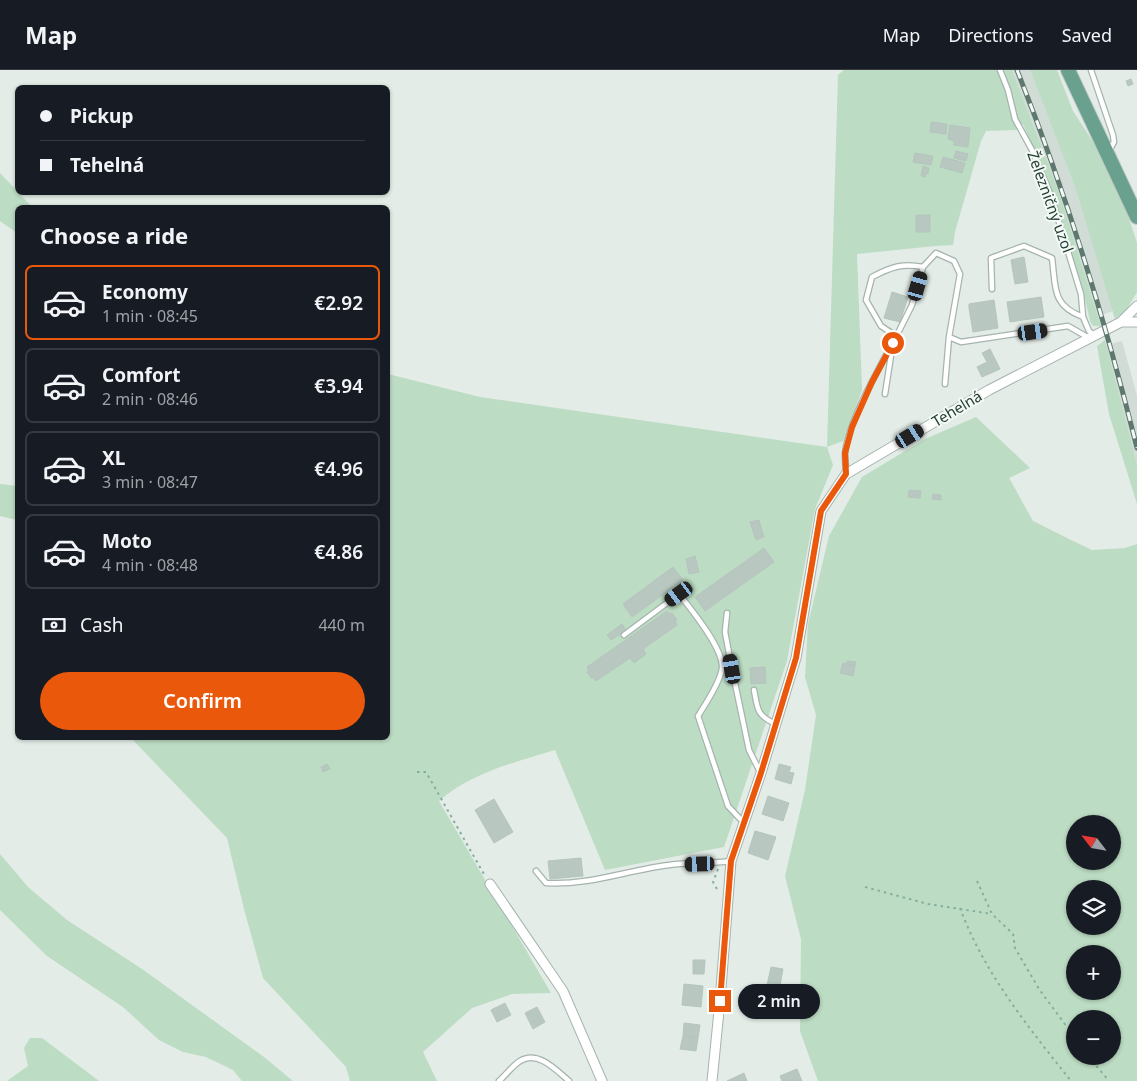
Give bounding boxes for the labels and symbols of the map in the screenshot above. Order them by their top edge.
street label: Železničný uzol [1023,148,1079,255]
car [906,270,929,302]
car [1017,322,1048,342]
route start [882,332,904,354]
street label: Tehelná [928,385,985,431]
car [893,422,926,450]
car [662,579,695,609]
car [722,653,741,685]
north arrow [1066,815,1121,870]
car [684,856,715,872]
callout: 2 min [738,984,820,1018]
route end [709,990,731,1012]

